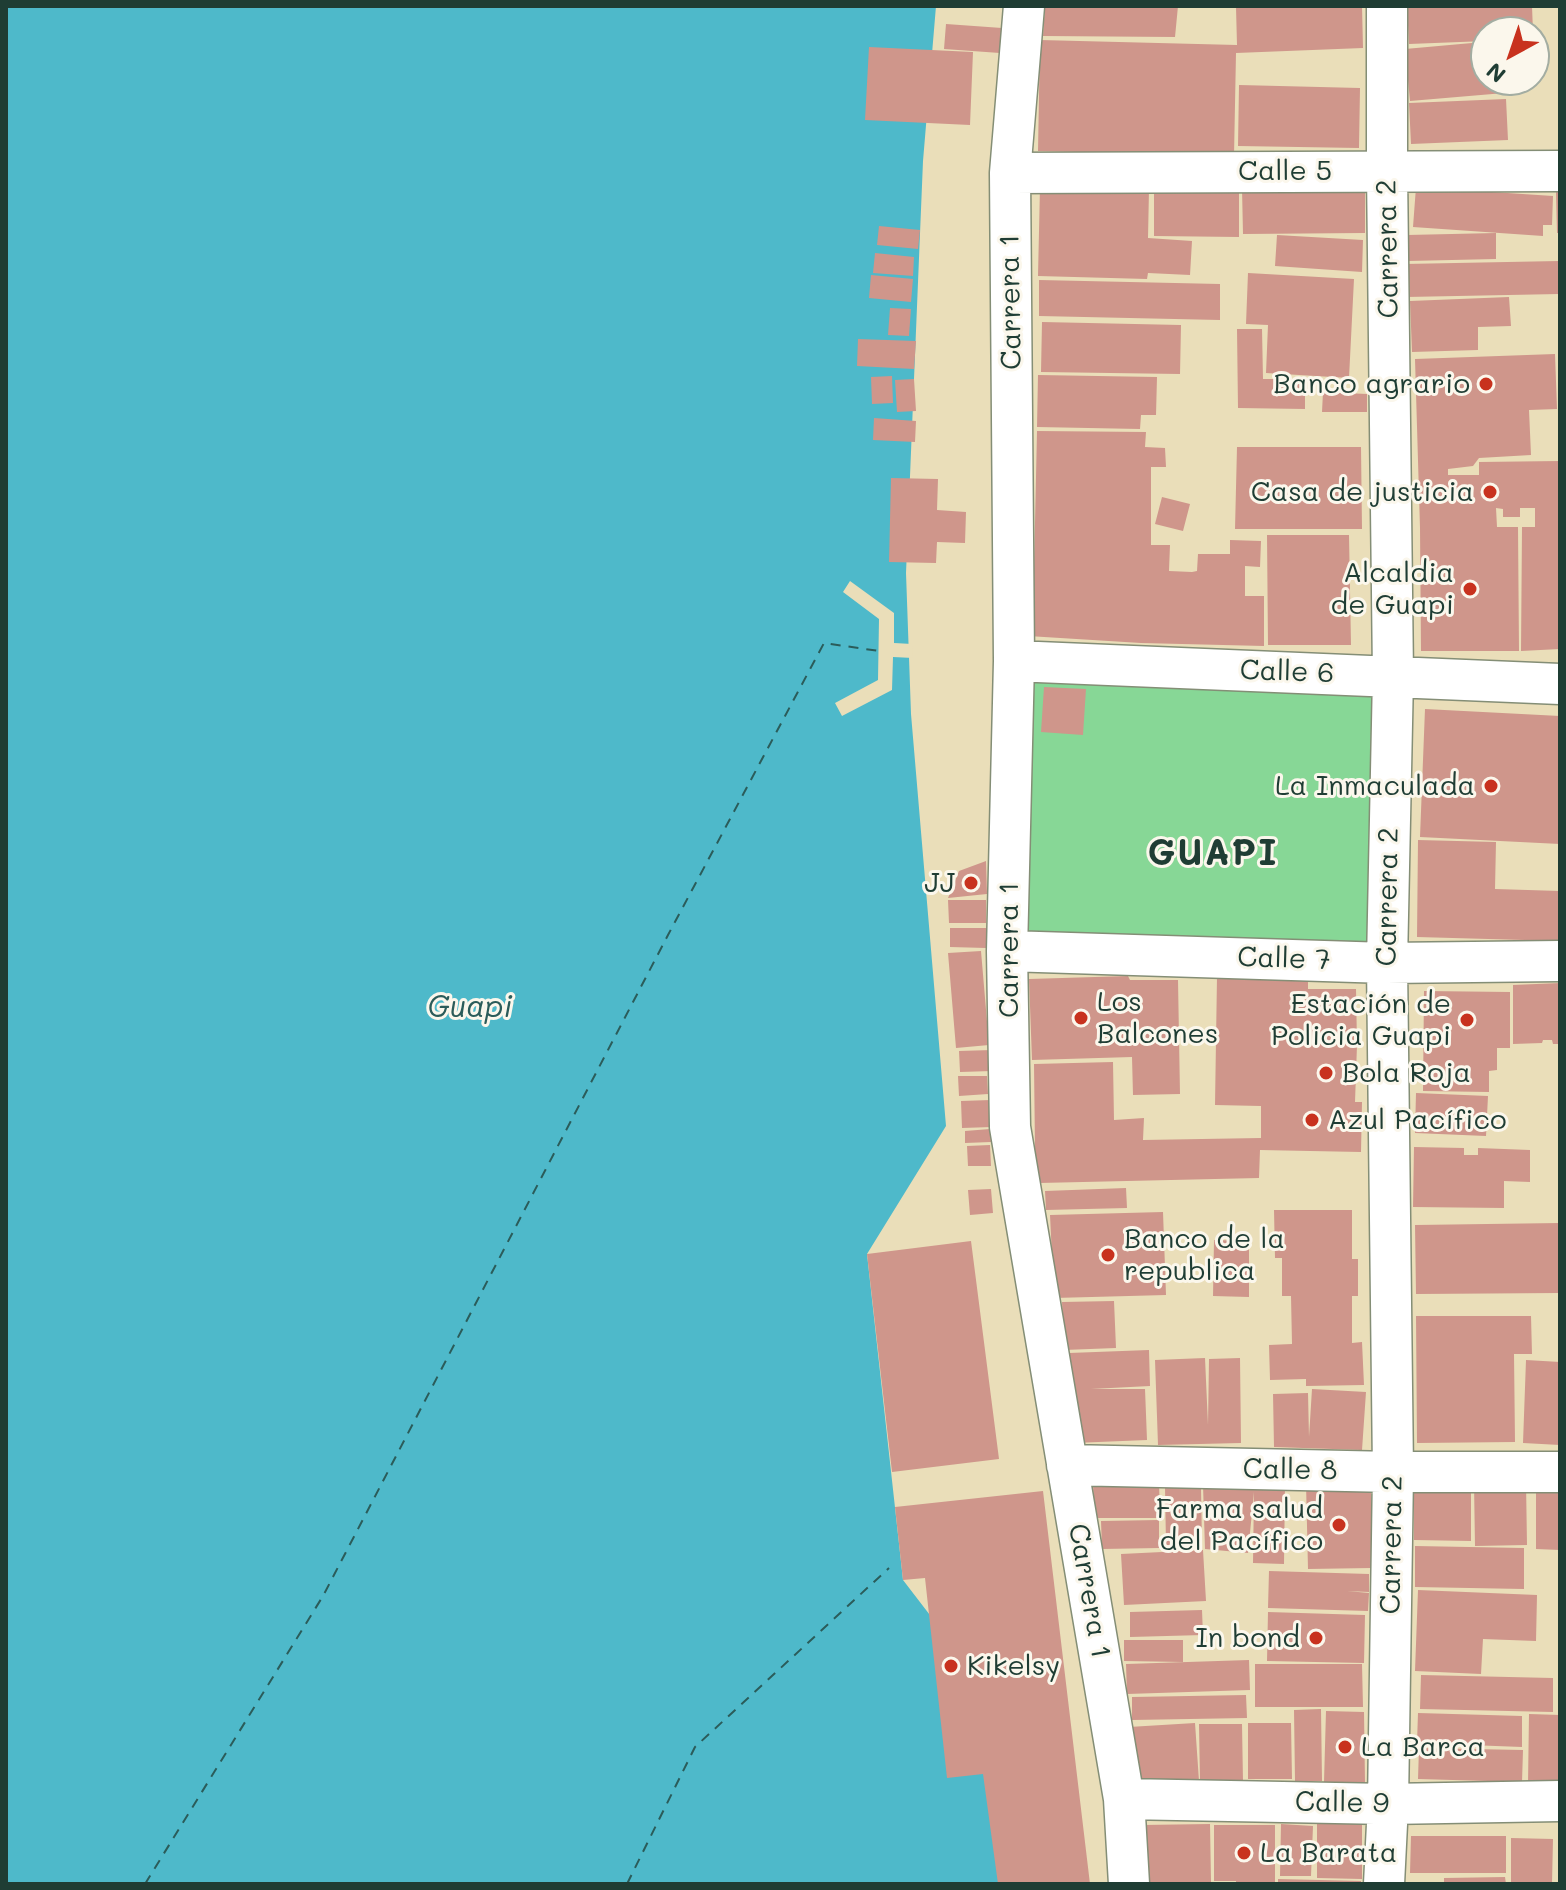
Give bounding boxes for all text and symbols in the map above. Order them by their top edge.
north arrow [1470,16,1550,96]
text: N [1480,57,1511,90]
street label: Calle 5 [1238,154,1332,188]
street label: Carrera 2 [1370,179,1406,319]
street label: Carrera 1 [993,234,1029,370]
place label: Banco agrario [1273,367,1470,401]
marker: Banco agrario [1477,375,1495,393]
place label: Casa de justicia [1251,475,1474,509]
marker: Casa de justicia [1481,483,1499,501]
place label: Alcaldia de Guapi [1331,556,1454,622]
marker: Alcaldia de Guapi [1461,580,1479,598]
street label: Calle 6 [1239,654,1335,690]
place label: La Inmaculada [1275,769,1475,803]
marker: La Inmaculada [1482,777,1500,795]
street label: Carrera 2 [1370,827,1406,967]
district label: GUAPI [1147,832,1279,876]
place label: JJ [924,866,955,900]
marker: JJ [962,874,980,892]
street label: Carrera 1 [992,882,1026,1018]
street label: Calle 7 [1237,941,1331,977]
place label: Los Balcones [1097,985,1218,1051]
place label: Estación de Policia Guapi [1271,987,1451,1053]
water label: Guapi [427,990,513,1026]
marker: Los Balcones [1072,1009,1090,1027]
marker: Estación de Policia Guapi [1458,1011,1476,1029]
place label: Bola Roja [1342,1056,1471,1090]
marker: Bola Roja [1317,1064,1335,1082]
place label: Azul Pacífico [1328,1103,1507,1137]
marker: Azul Pacífico [1303,1111,1321,1129]
place label: Banco de la republica [1124,1222,1285,1288]
marker: Banco de la republica [1099,1246,1117,1264]
street label: Calle 8 [1242,1452,1338,1488]
street label: Carrera 2 [1374,1475,1410,1615]
place label: Farma salud del Pacífico [1156,1492,1323,1558]
marker: Farma salud del Pacífico [1330,1516,1348,1534]
street label: Carrera 1 [1061,1521,1117,1661]
place label: In bond [1196,1621,1300,1655]
marker: In bond [1307,1629,1325,1647]
place label: Kikelsy [967,1649,1060,1683]
marker: Kikelsy [942,1657,960,1675]
place label: La Barca [1361,1730,1485,1764]
marker: La Barca [1336,1738,1354,1756]
street label: Calle 9 [1295,1785,1389,1821]
place label: La Barata [1260,1836,1397,1870]
marker: La Barata [1235,1844,1253,1862]

